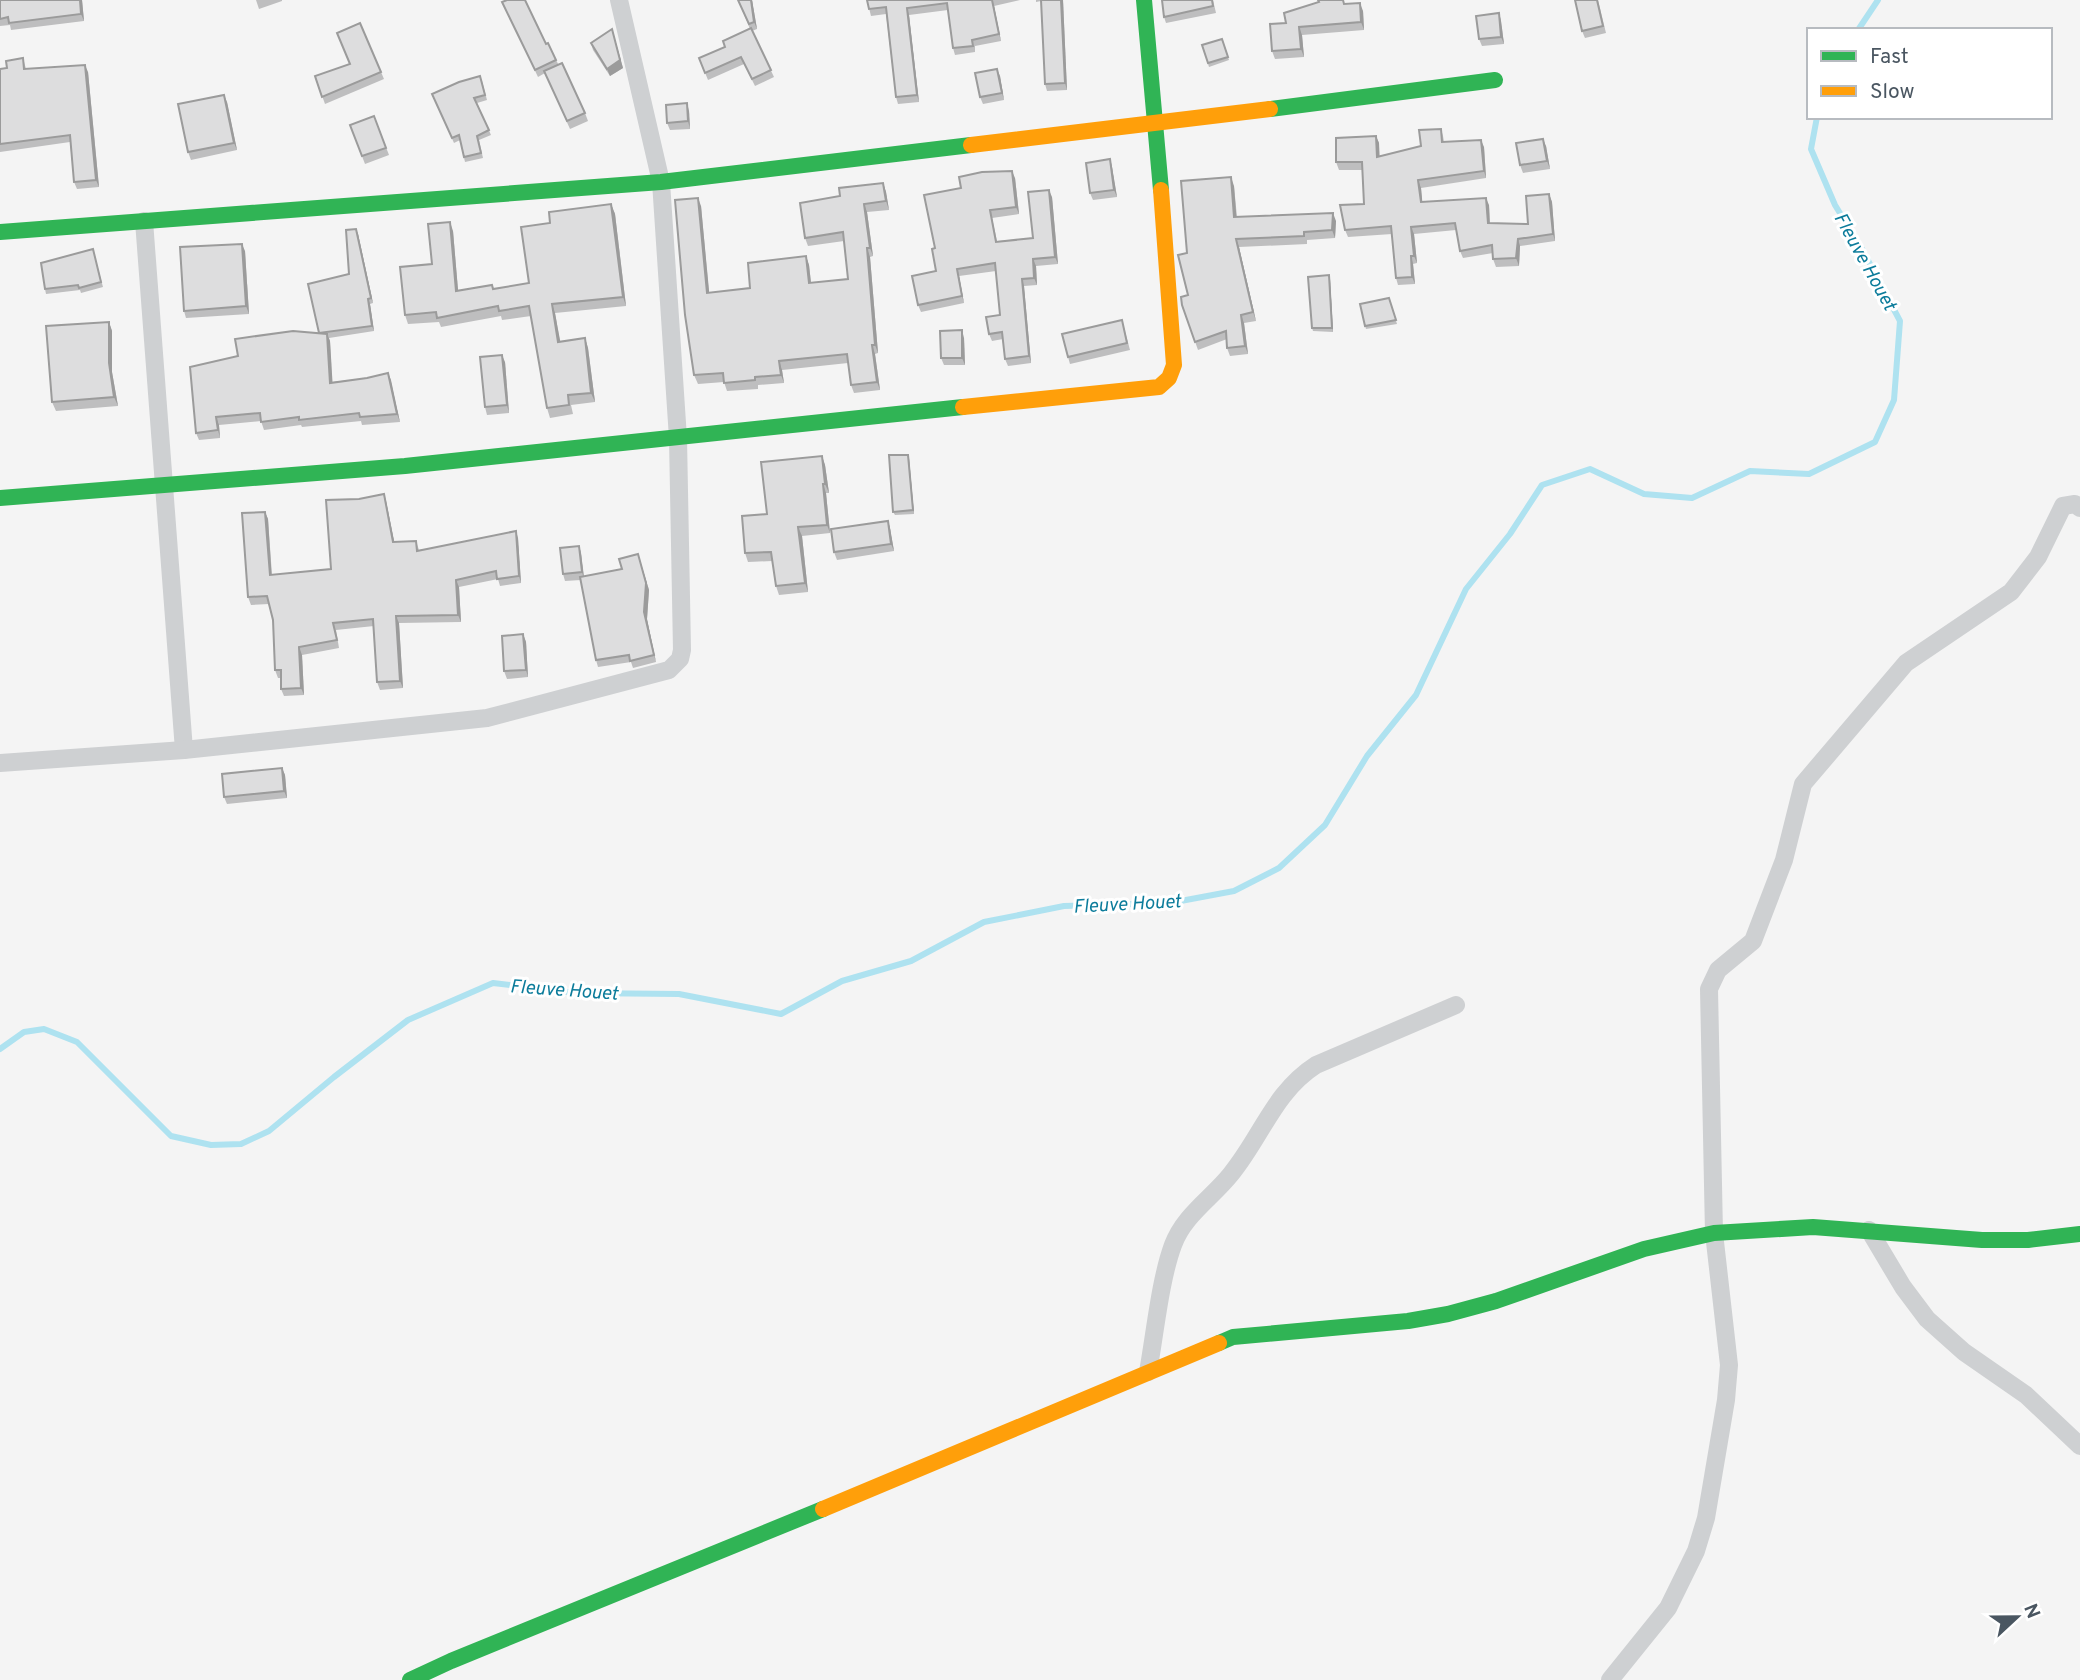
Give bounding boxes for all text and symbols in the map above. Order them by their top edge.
legend [1807,28,2052,119]
text: Fast [1870,44,1909,71]
text: Slow [1870,79,1915,106]
water label: Fleuve Houet [1828,209,1902,316]
water label: Fleuve Houet [1073,890,1183,920]
water label: Fleuve Houet [509,975,620,1007]
north arrow [1982,1582,2052,1652]
text: N [2017,1601,2045,1622]

